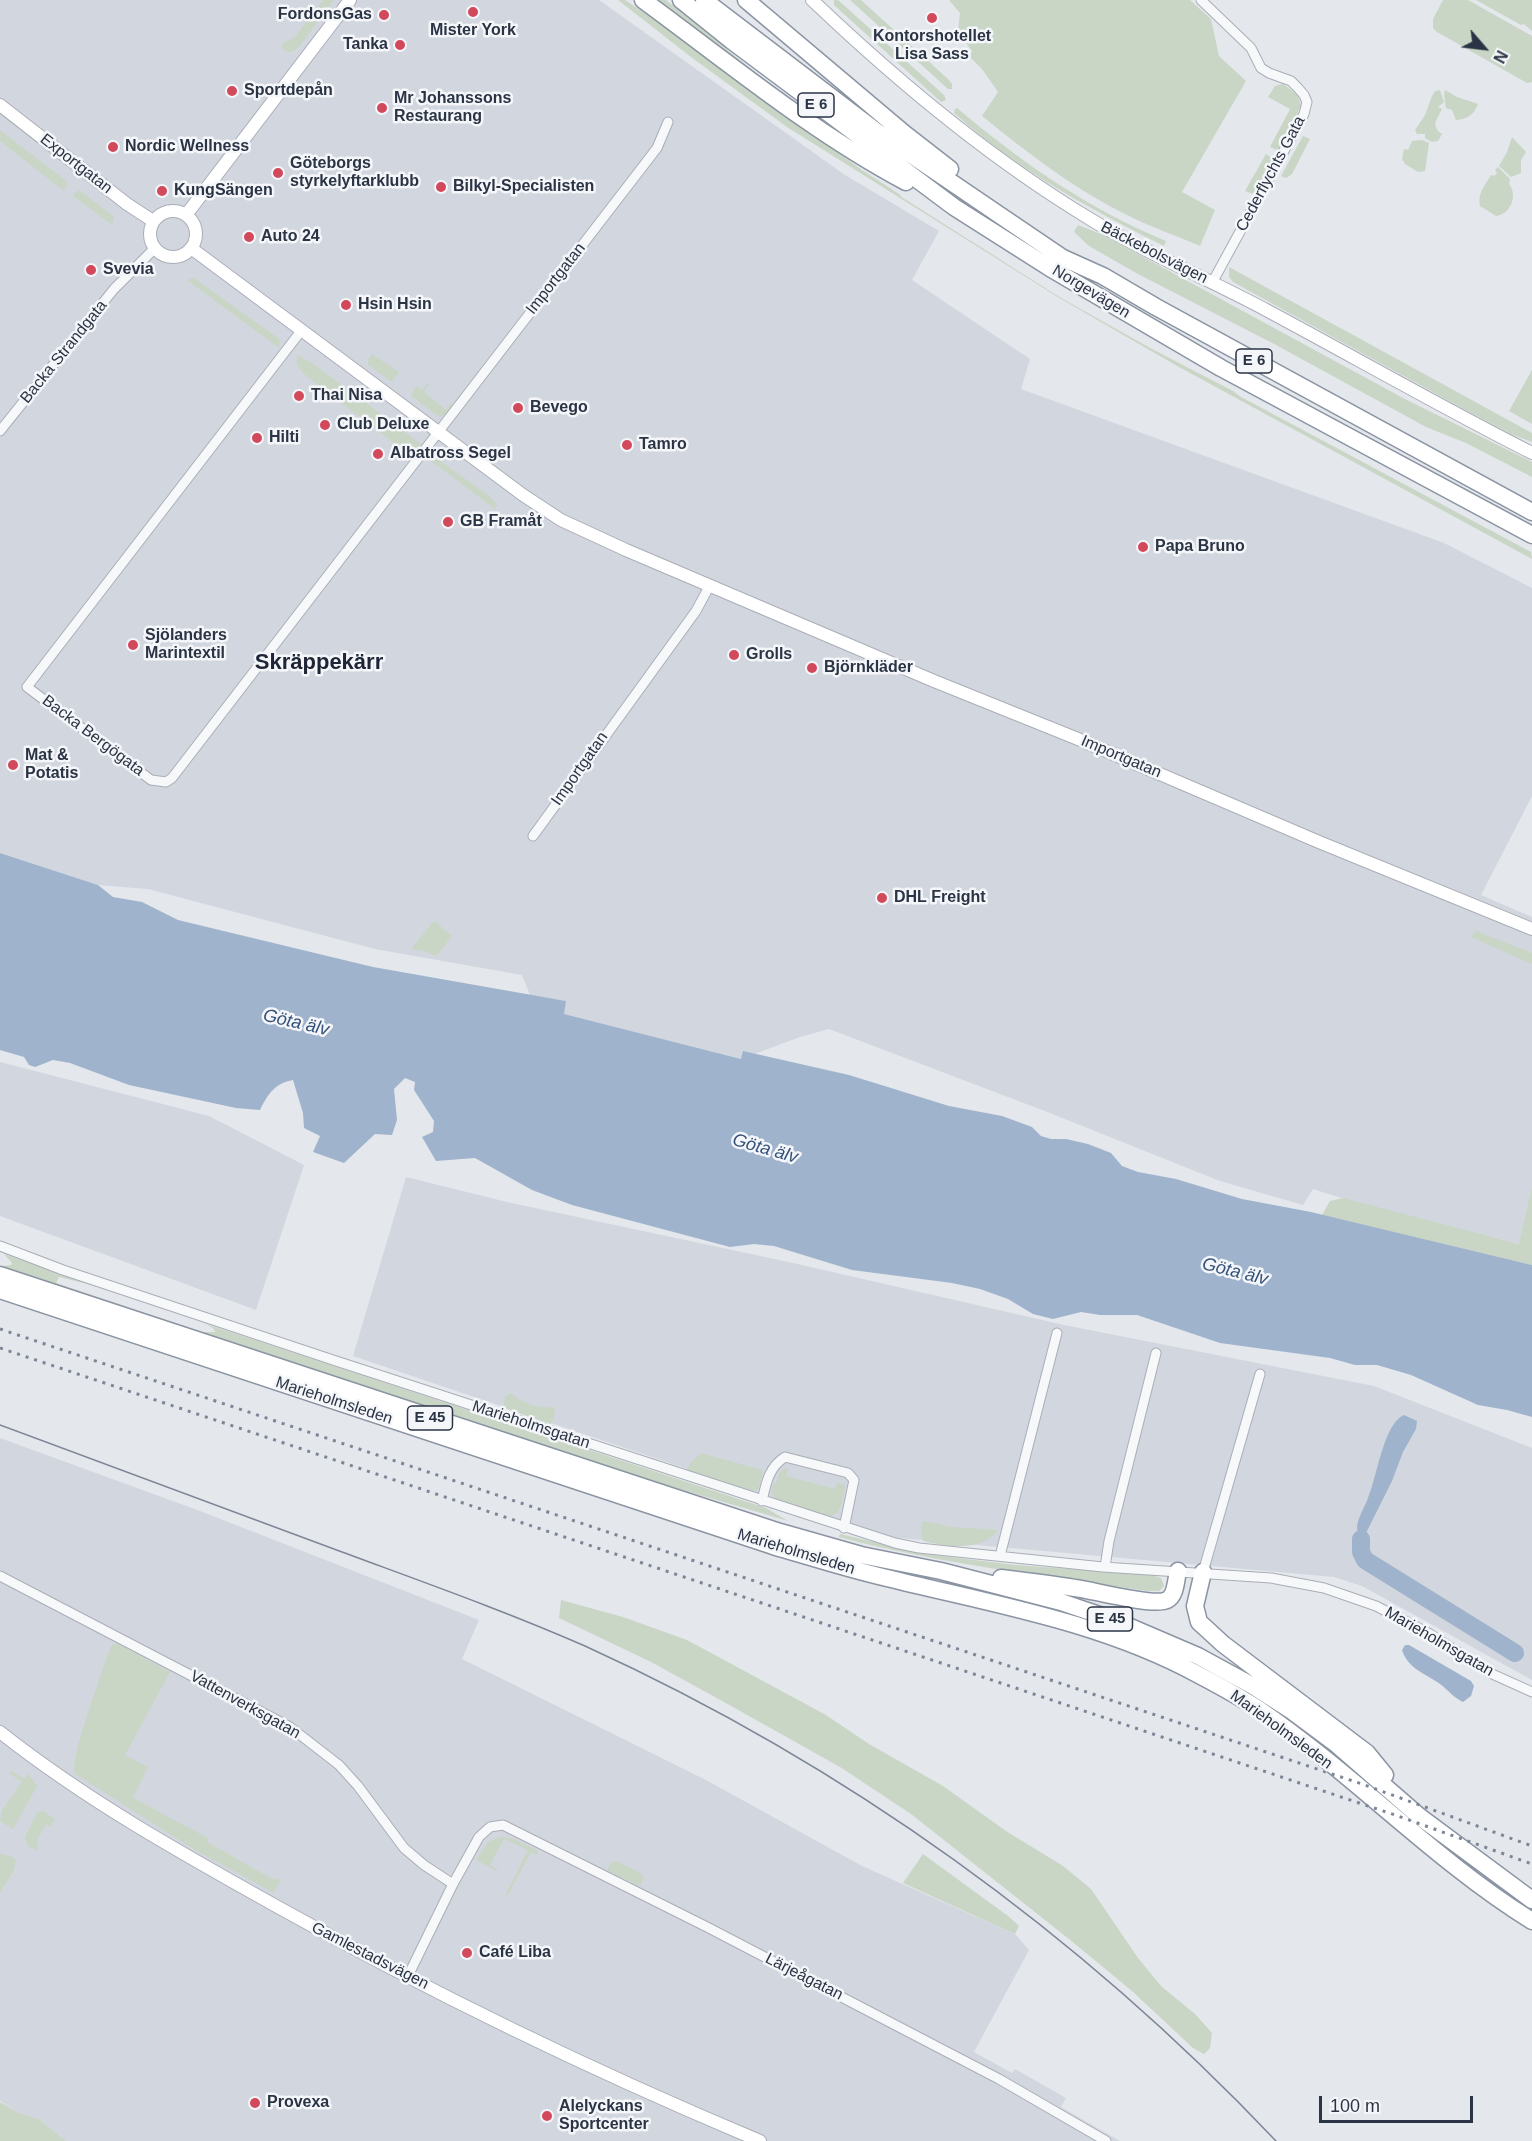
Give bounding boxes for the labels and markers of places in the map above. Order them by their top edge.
place label: FordonsGas [278,5,372,25]
marker: Mister York [466,5,480,19]
marker: FordonsGas [377,8,391,22]
marker: Kontorshotellet Lisa Sass [925,11,939,25]
place label: Mister York [430,21,516,41]
place label: Kontorshotellet Lisa Sass [873,27,991,65]
place label: Tanka [343,35,388,55]
marker: Tanka [393,38,407,52]
place label: Sportdepån [244,81,333,101]
marker: Sportdepån [225,84,239,98]
place label: Mr Johanssons Restaurang [394,89,511,127]
marker: Mr Johanssons Restaurang [375,101,389,115]
place label: Nordic Wellness [125,137,249,157]
marker: Nordic Wellness [106,140,120,154]
place label: Göteborgs styrkelyftarklubb [290,154,419,192]
marker: Göteborgs styrkelyftarklubb [271,166,285,180]
place label: Bilkyl-Specialisten [453,177,594,197]
marker: Bilkyl-Specialisten [434,180,448,194]
place label: KungSängen [174,181,273,201]
marker: KungSängen [155,184,169,198]
place label: Auto 24 [261,227,320,247]
marker: Auto 24 [242,230,256,244]
place label: Svevia [103,260,154,280]
marker: Svevia [84,263,98,277]
place label: Hsin Hsin [358,295,432,315]
marker: Hsin Hsin [339,298,353,312]
place label: Thai Nisa [311,386,382,406]
marker: Thai Nisa [292,389,306,403]
place label: Bevego [530,398,588,418]
marker: Bevego [511,401,525,415]
place label: Club Deluxe [337,415,429,435]
marker: Club Deluxe [318,418,332,432]
place label: Hilti [269,428,299,448]
marker: Hilti [250,431,264,445]
place label: Tamro [639,435,687,455]
marker: Tamro [620,438,634,452]
place label: Albatross Segel [390,444,511,464]
marker: Albatross Segel [371,447,385,461]
place label: GB Framåt [460,512,542,532]
marker: GB Framåt [441,515,455,529]
place label: Papa Bruno [1155,537,1245,557]
marker: Papa Bruno [1136,540,1150,554]
place label: Sjölanders Marintextil [145,626,227,664]
marker: Sjölanders Marintextil [126,638,140,652]
place label: Grolls [746,645,792,665]
marker: Grolls [727,648,741,662]
place label: Björnkläder [824,658,913,678]
marker: Björnkläder [805,661,819,675]
place label: Mat & Potatis [25,746,78,784]
marker: Mat & Potatis [6,758,20,772]
place label: DHL Freight [894,888,986,908]
marker: DHL Freight [875,891,889,905]
place label: Café Liba [479,1943,551,1963]
marker: Café Liba [460,1946,474,1960]
place label: Provexa [267,2093,329,2113]
marker: Provexa [248,2096,262,2110]
place label: Alelyckans Sportcenter [559,2097,649,2135]
marker: Alelyckans Sportcenter [540,2109,554,2123]

